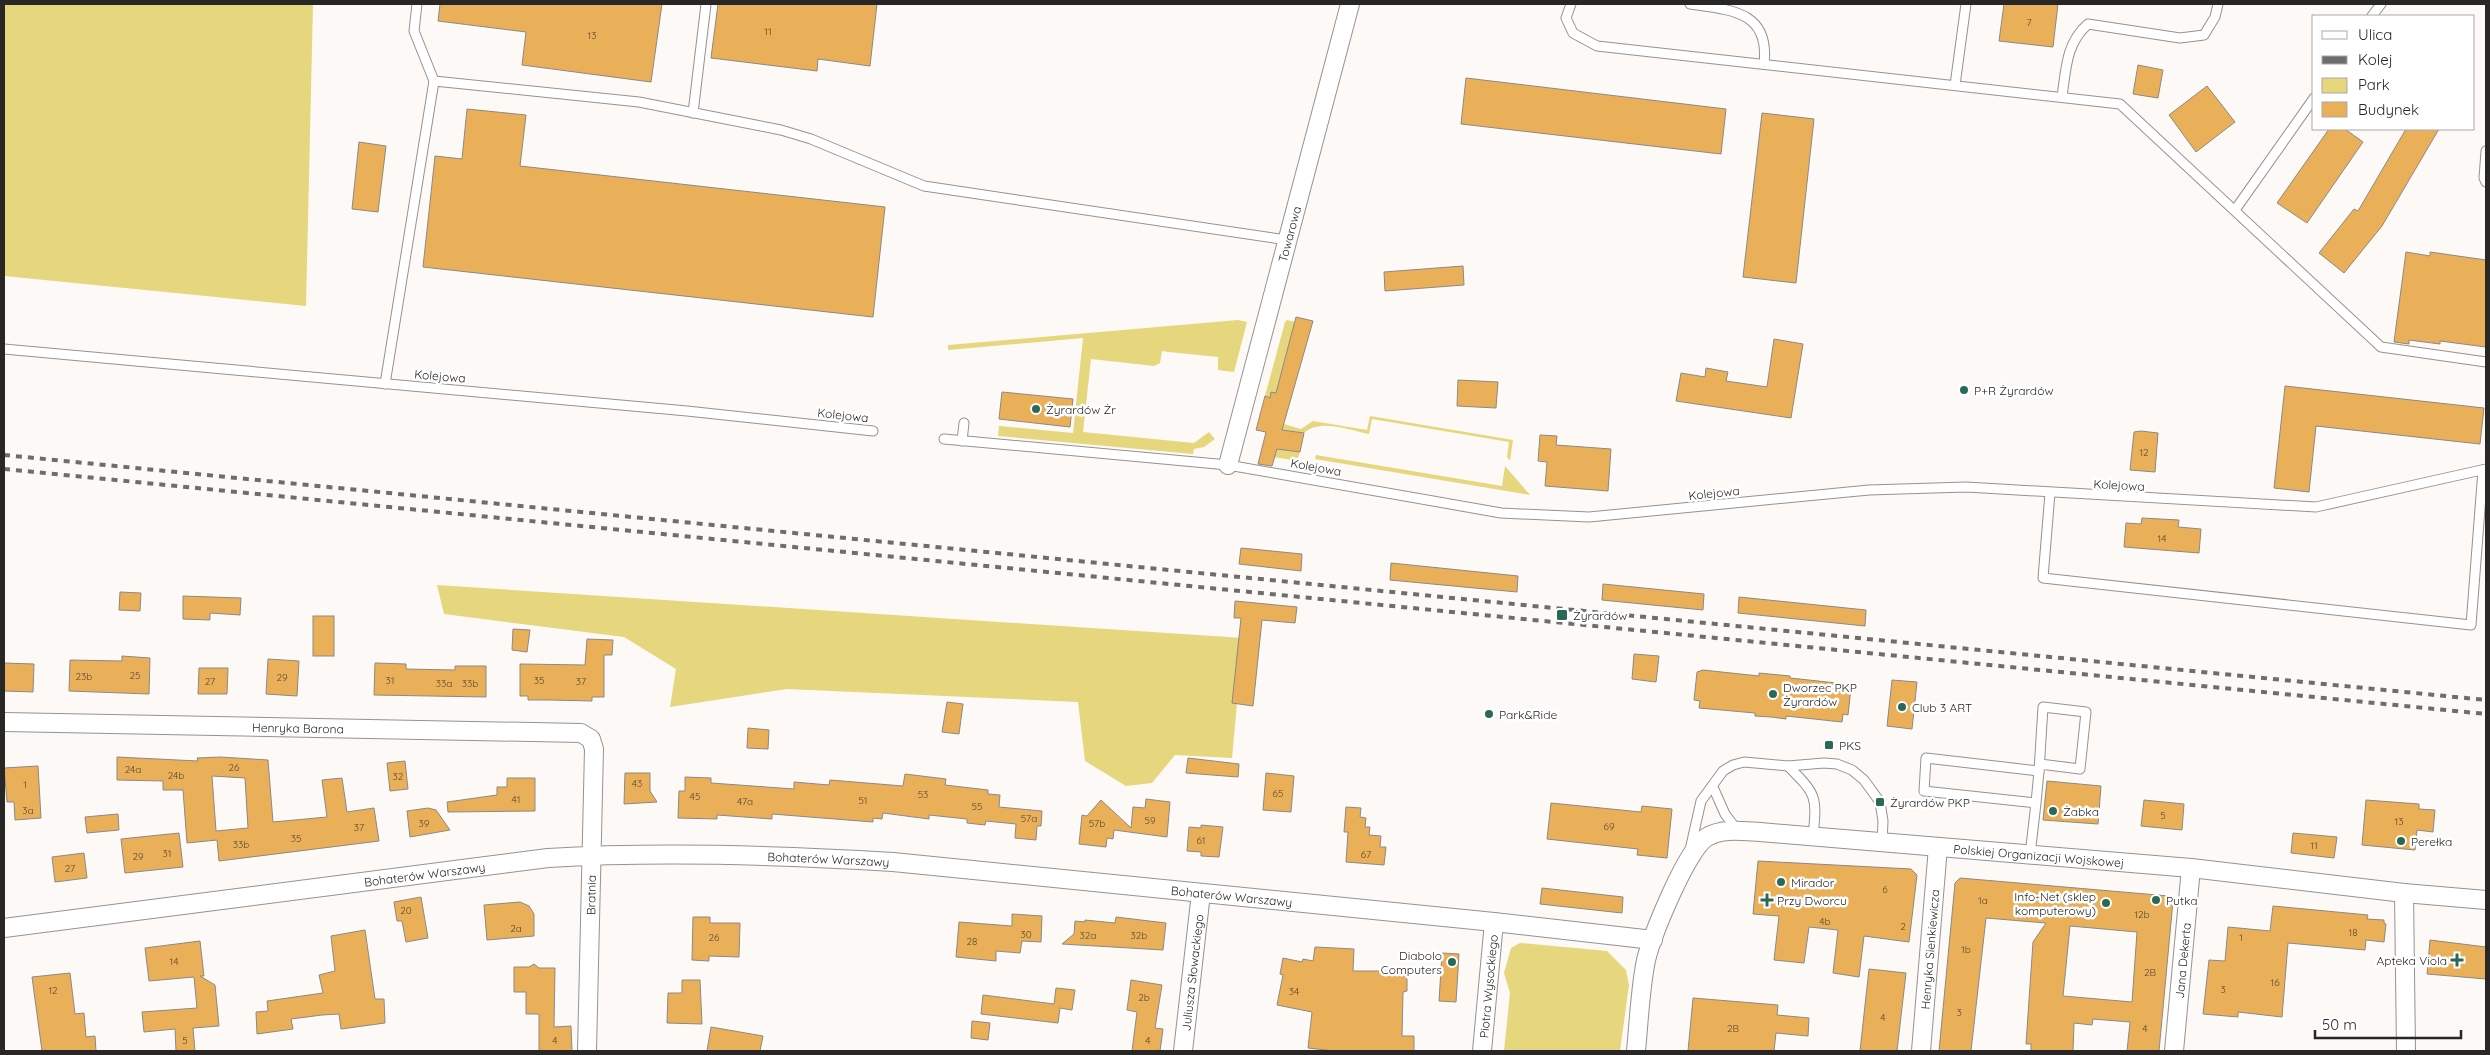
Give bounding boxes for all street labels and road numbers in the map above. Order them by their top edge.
street label: Towarowa [1275,204,1304,264]
street label: Kolejowa [414,366,466,386]
street label: Kolejowa [817,405,869,425]
street label: Kolejowa [1289,455,1343,479]
street label: Kolejowa [2093,476,2145,494]
street label: Kolejowa [1688,483,1740,503]
street label: Henryka Barona [252,719,344,736]
street label: Polskiej Organizacji Wojskowej [1953,841,2125,870]
street label: Bohaterów Warszawy [767,848,890,869]
street label: Bohaterów Warszawy [363,859,486,889]
street label: Bratnia [583,875,599,915]
street label: Bohaterów Warszawy [1170,882,1293,909]
street label: Henryka Sienkiewicza [1917,889,1942,1010]
street label: Juliusza Słowackiego [1178,913,1206,1032]
street label: Jana Dekerta [2171,922,2193,999]
street label: Piotra Wysockiego [1476,934,1500,1039]

